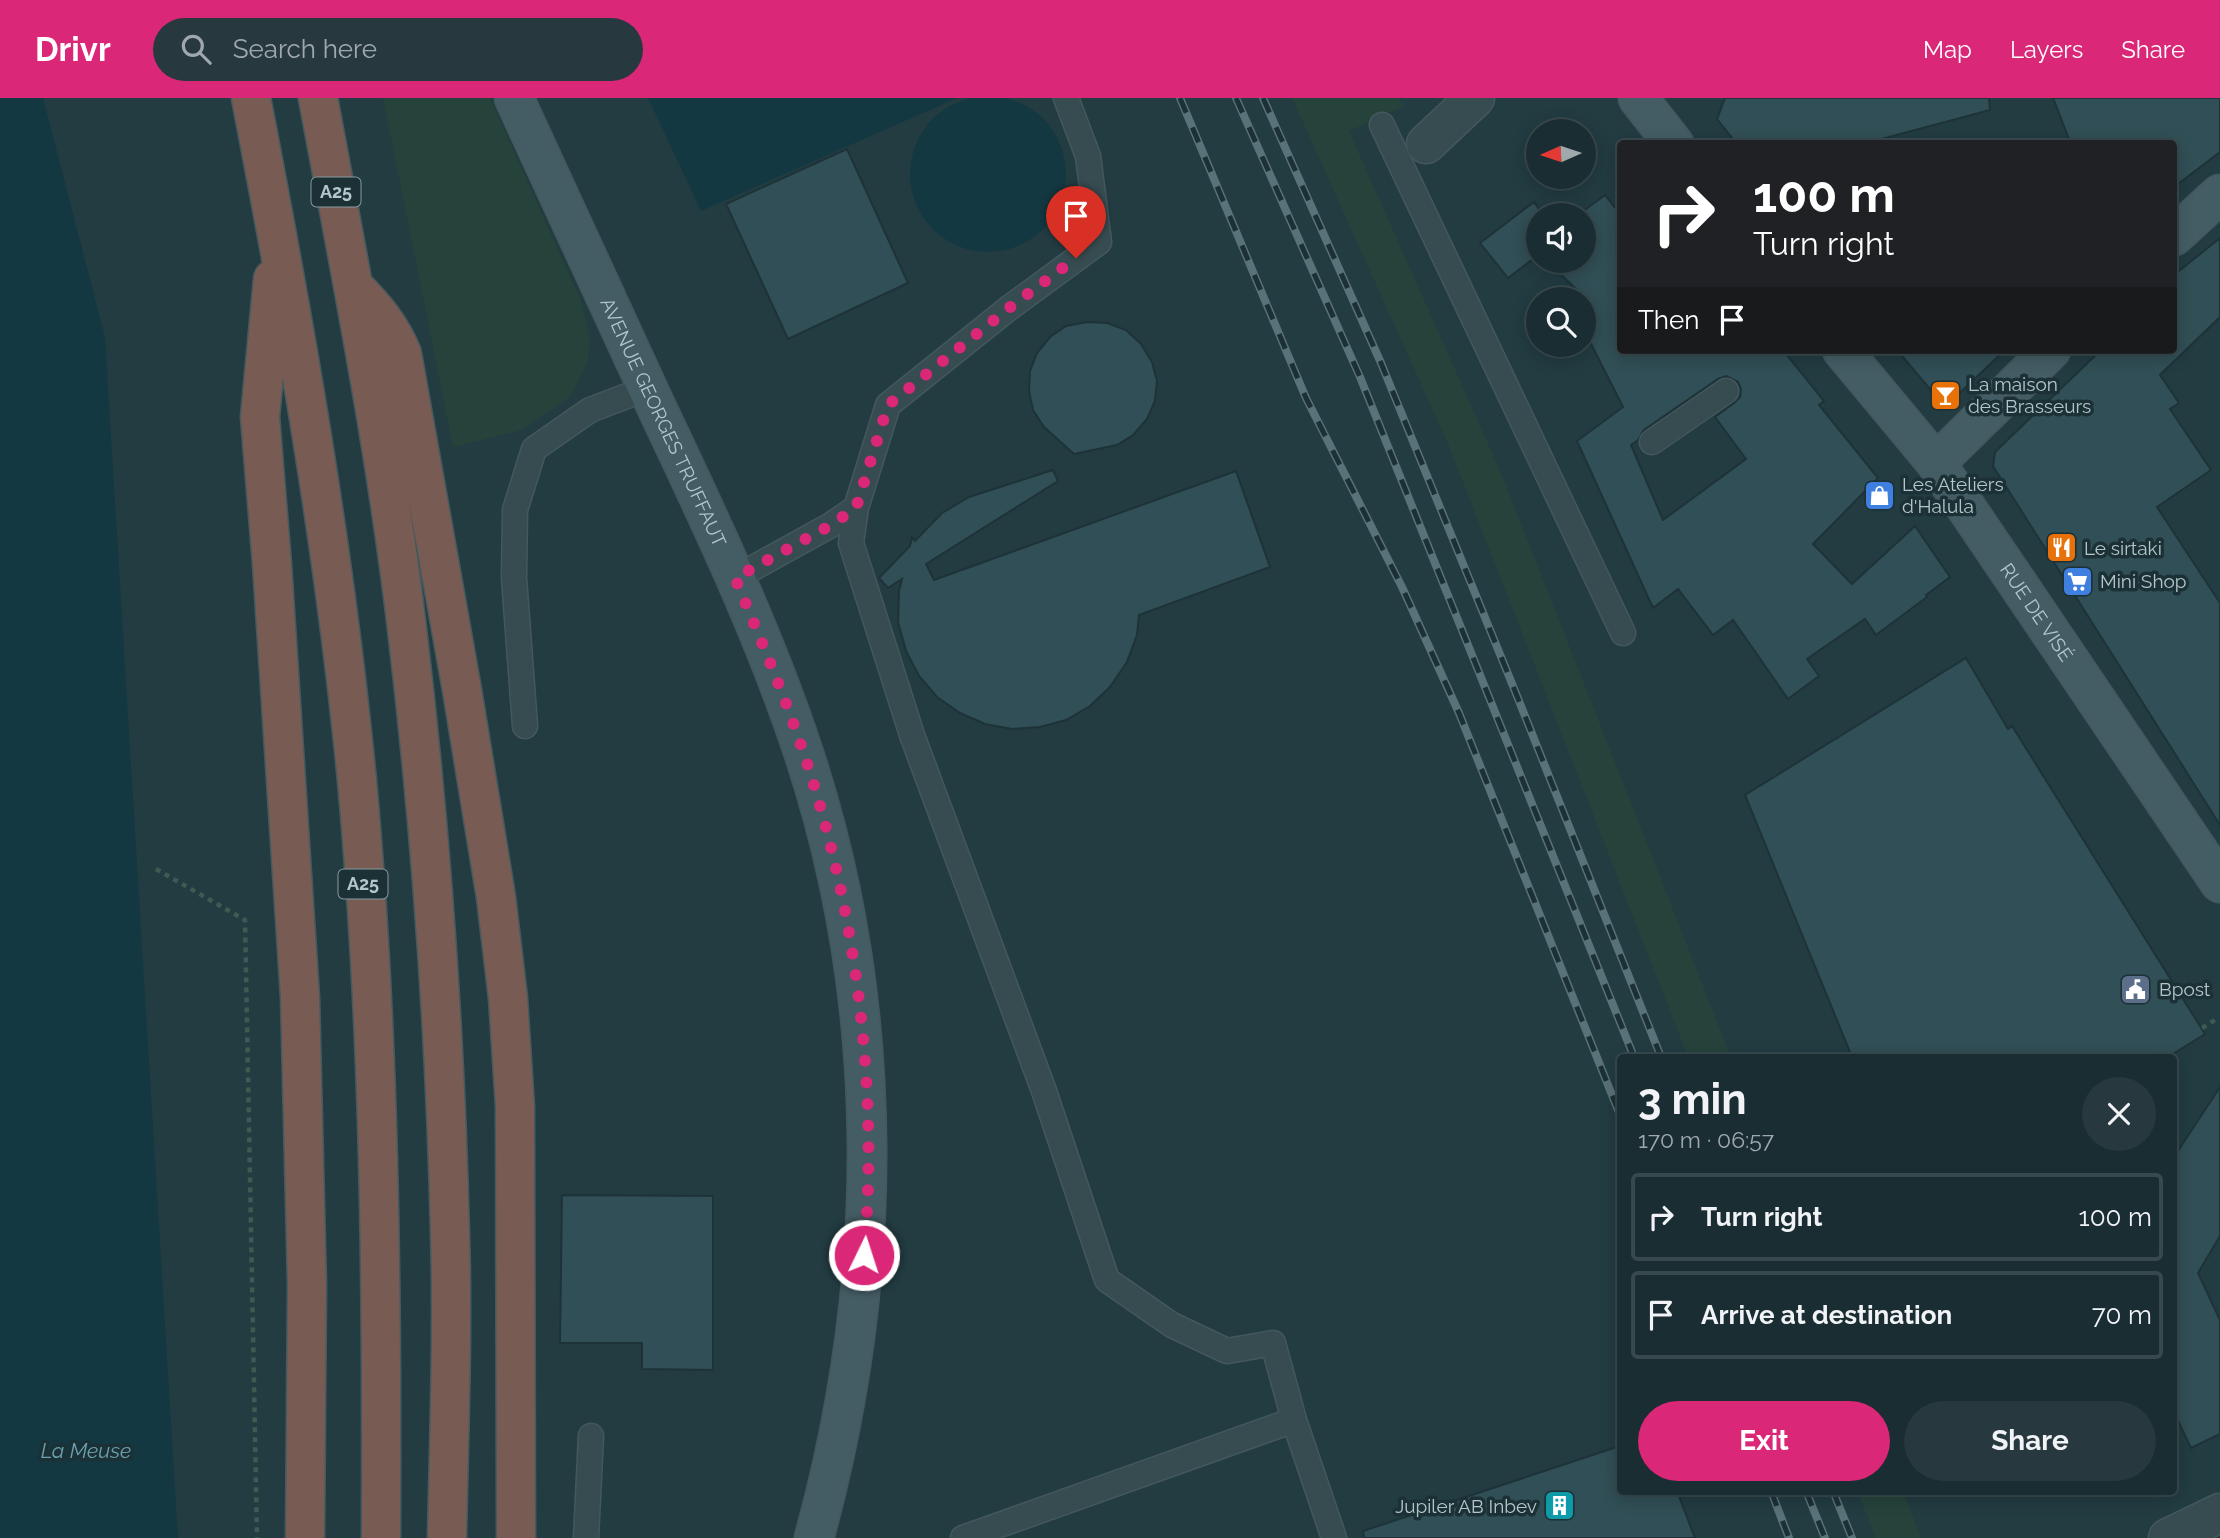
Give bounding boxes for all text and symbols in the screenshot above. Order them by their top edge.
search box [153,18,643,81]
text: Drivr [35,30,111,69]
icon: search [177,30,215,68]
text: Search here [233,34,377,64]
text: Map [1923,35,1972,64]
text: Layers [2010,35,2083,64]
text: Share [2121,35,2185,64]
north arrow [1526,119,1596,189]
map controls [1526,119,1596,357]
text: 100 m [1753,166,1895,223]
icon: right [1638,168,1729,259]
road number: A25 [312,178,360,206]
pin [1046,186,1106,258]
icon: arrive [1057,197,1095,235]
button: sound [1526,203,1596,273]
text: Turn right [1753,225,1894,262]
button: search [1526,287,1596,357]
street label: AVENUE GEORGES TRUFFAUT [596,294,731,550]
icon: arrive [1713,301,1751,339]
text: Then [1638,305,1699,335]
place label: La maison des Brasseurs [1968,373,2091,417]
bar icon: La maison des Brasseurs [1928,378,1962,412]
place label: Les Ateliers d'Halula [1902,473,2004,517]
shop icon: Les Ateliers d'Halula [1862,478,1896,512]
restaurant icon: Le sirtaki [2044,531,2078,565]
place label: Le sirtaki [2084,537,2162,559]
street label: RUE DE VISÉ [1996,559,2078,665]
supermarket icon: Mini Shop [2060,564,2094,598]
place label: Mini Shop [2100,570,2187,592]
road number: A25 [338,870,388,898]
public building icon: Bpost [2119,972,2153,1006]
place label: Bpost [2159,978,2211,1000]
text: 3 min [1638,1075,1747,1124]
button: close [2082,1077,2156,1151]
text: 170 m · 06:57 [1638,1126,1774,1153]
icon: right [1642,1198,1680,1236]
text: Turn right [1701,1202,1822,1232]
text: 100 m [2079,1202,2152,1232]
position arrow [827,1218,901,1292]
icon: arrive [1642,1296,1680,1334]
text: Arrive at destination [1701,1300,1952,1330]
text: 70 m [2092,1300,2152,1330]
button: Exit [1638,1401,1890,1481]
button: Share [1904,1401,2156,1481]
water label: La Meuse [41,1438,131,1463]
building icon: Jupiler AB Inbev [1543,1489,1577,1523]
place label: Jupiler AB Inbev [1395,1495,1537,1517]

